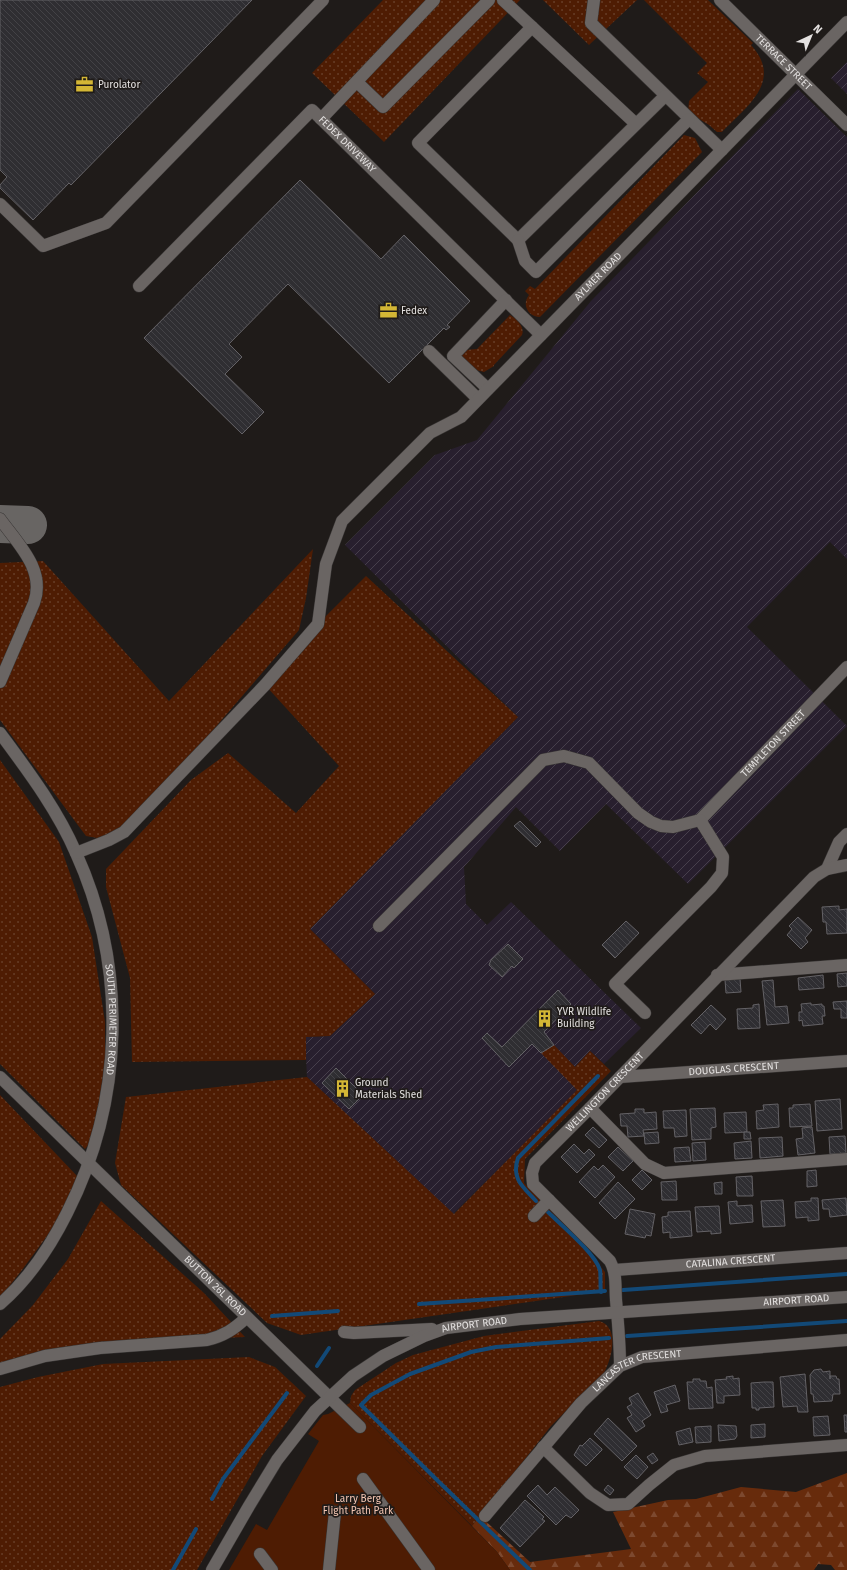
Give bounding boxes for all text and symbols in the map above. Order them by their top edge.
north arrow [791,16,831,56]
text: N [810,22,825,36]
street label: TERRACE STREET [753,32,815,93]
office icon: Purolator [75,75,95,95]
place label: Purolator [98,79,140,91]
street label: FEDEX DRIVEWAY [316,114,379,176]
street label: AYLMER ROAD [572,250,624,303]
office icon: Fedex [378,301,398,321]
place label: Fedex [401,305,427,317]
street label: TEMPLETON STREET [738,707,809,780]
street label: SOUTH PERIMETER ROAD [102,963,119,1076]
place label: YVR Wildlife Building [557,1006,611,1030]
building icon: YVR Wildlife Building [534,1008,554,1028]
street label: WELLINGTON CRESCENT [564,1049,647,1134]
street label: DOUGLAS CRESCENT [688,1060,780,1078]
place label: Ground Materials Shed [355,1077,422,1101]
building icon: Ground Materials Shed [332,1079,352,1099]
street label: CATALINA CRESCENT [685,1252,777,1271]
street label: BUTTON 26L ROAD [181,1253,249,1319]
street label: AIRPORT ROAD [763,1292,830,1309]
street label: AIRPORT ROAD [440,1315,508,1335]
street label: LANCASTER CRESCENT [590,1348,683,1395]
park label: Larry Berg Flight Path Park [323,1493,394,1517]

